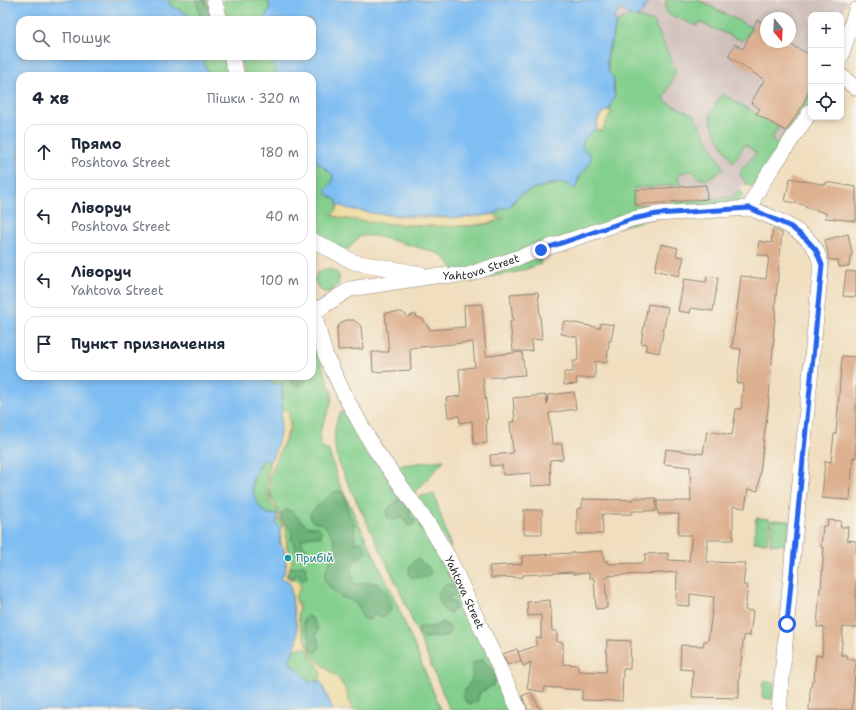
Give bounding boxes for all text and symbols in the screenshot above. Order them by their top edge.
north arrow [760,12,796,48]
map controls [808,12,844,120]
button: + [808,12,844,48]
search box [16,16,316,60]
icon: search [30,27,52,49]
text: Пошук [62,28,111,48]
button: − [808,48,844,84]
button: locate [808,84,844,120]
text: 4 хв [32,87,69,109]
text: Пішки · 320 m [207,90,300,107]
text: Прямо [71,134,121,154]
icon: ahead [33,141,55,163]
text: 180 m [260,144,299,161]
text: Poshtova Street [71,154,170,171]
text: Ліворуч [71,198,131,218]
icon: left [33,205,55,227]
text: 40 m [265,208,299,225]
text: Poshtova Street [71,218,170,235]
route end [532,241,550,259]
street label: Yahtova Street [443,250,521,283]
text: Ліворуч [71,262,131,282]
icon: left [33,269,55,291]
text: 100 m [260,272,299,289]
text: Yahtova Street [71,282,164,299]
icon: arrive [33,333,55,355]
text: Пункт призначення [71,334,226,354]
place label: Прибій [296,551,333,566]
marker: Прибій [283,553,293,563]
street label: Yahtova Street [442,554,488,632]
route start [778,615,796,633]

